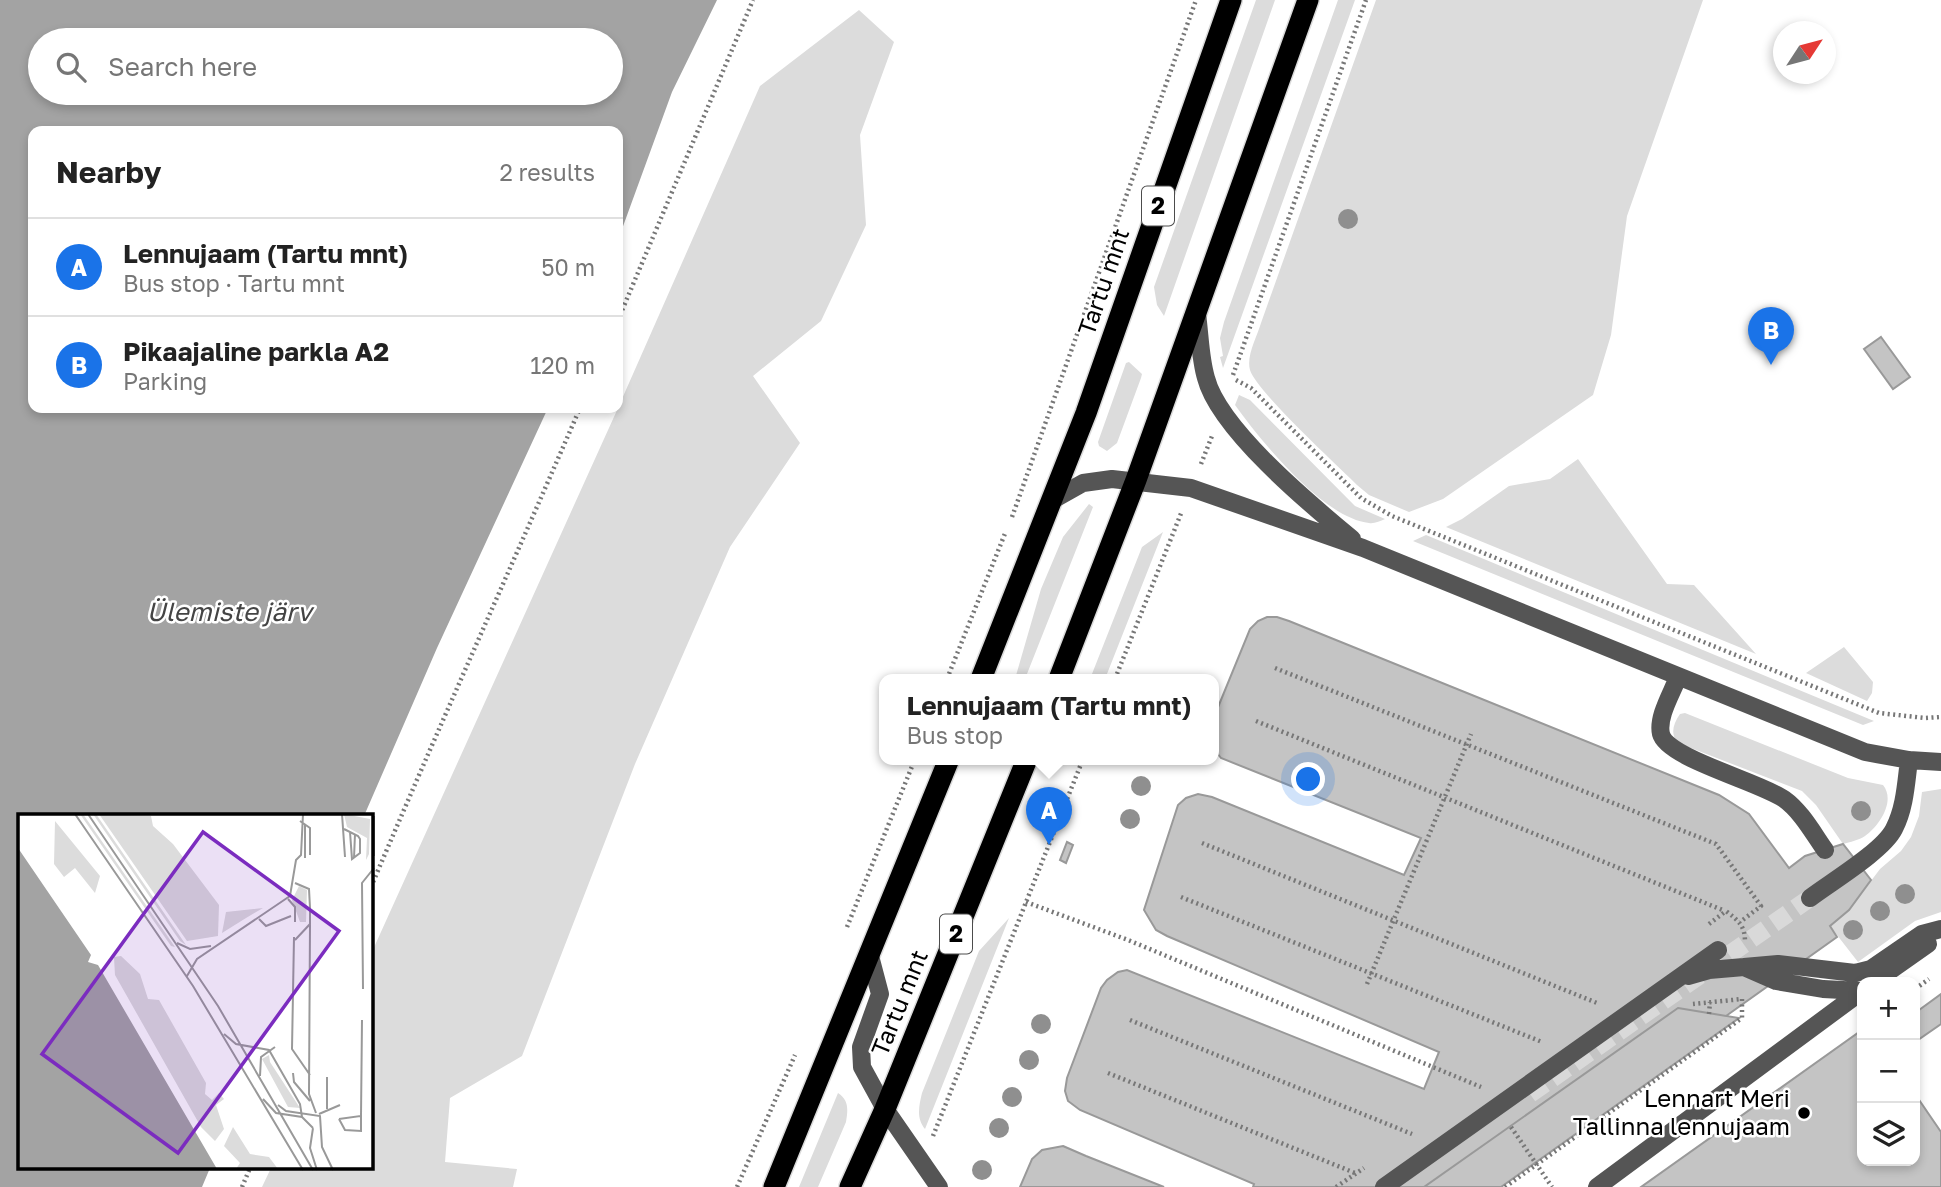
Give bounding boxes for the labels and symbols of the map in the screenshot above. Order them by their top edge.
north arrow [1773,21,1836,84]
road number: 2 [1142,186,1174,226]
street label: Tartu mnt [1071,224,1134,339]
pin: B [1748,307,1794,365]
water label: Ülemiste järv [147,596,315,627]
your location [1291,762,1325,796]
pin: A [1026,787,1072,845]
inset map [18,814,373,1170]
road number: 2 [940,914,972,953]
street label: Tartu mnt [864,945,933,1060]
place label: Lennart Meri Tallinna lennujaam [1573,1083,1790,1140]
marker: Lennart Meri Tallinna lennujaam [1796,1105,1812,1121]

